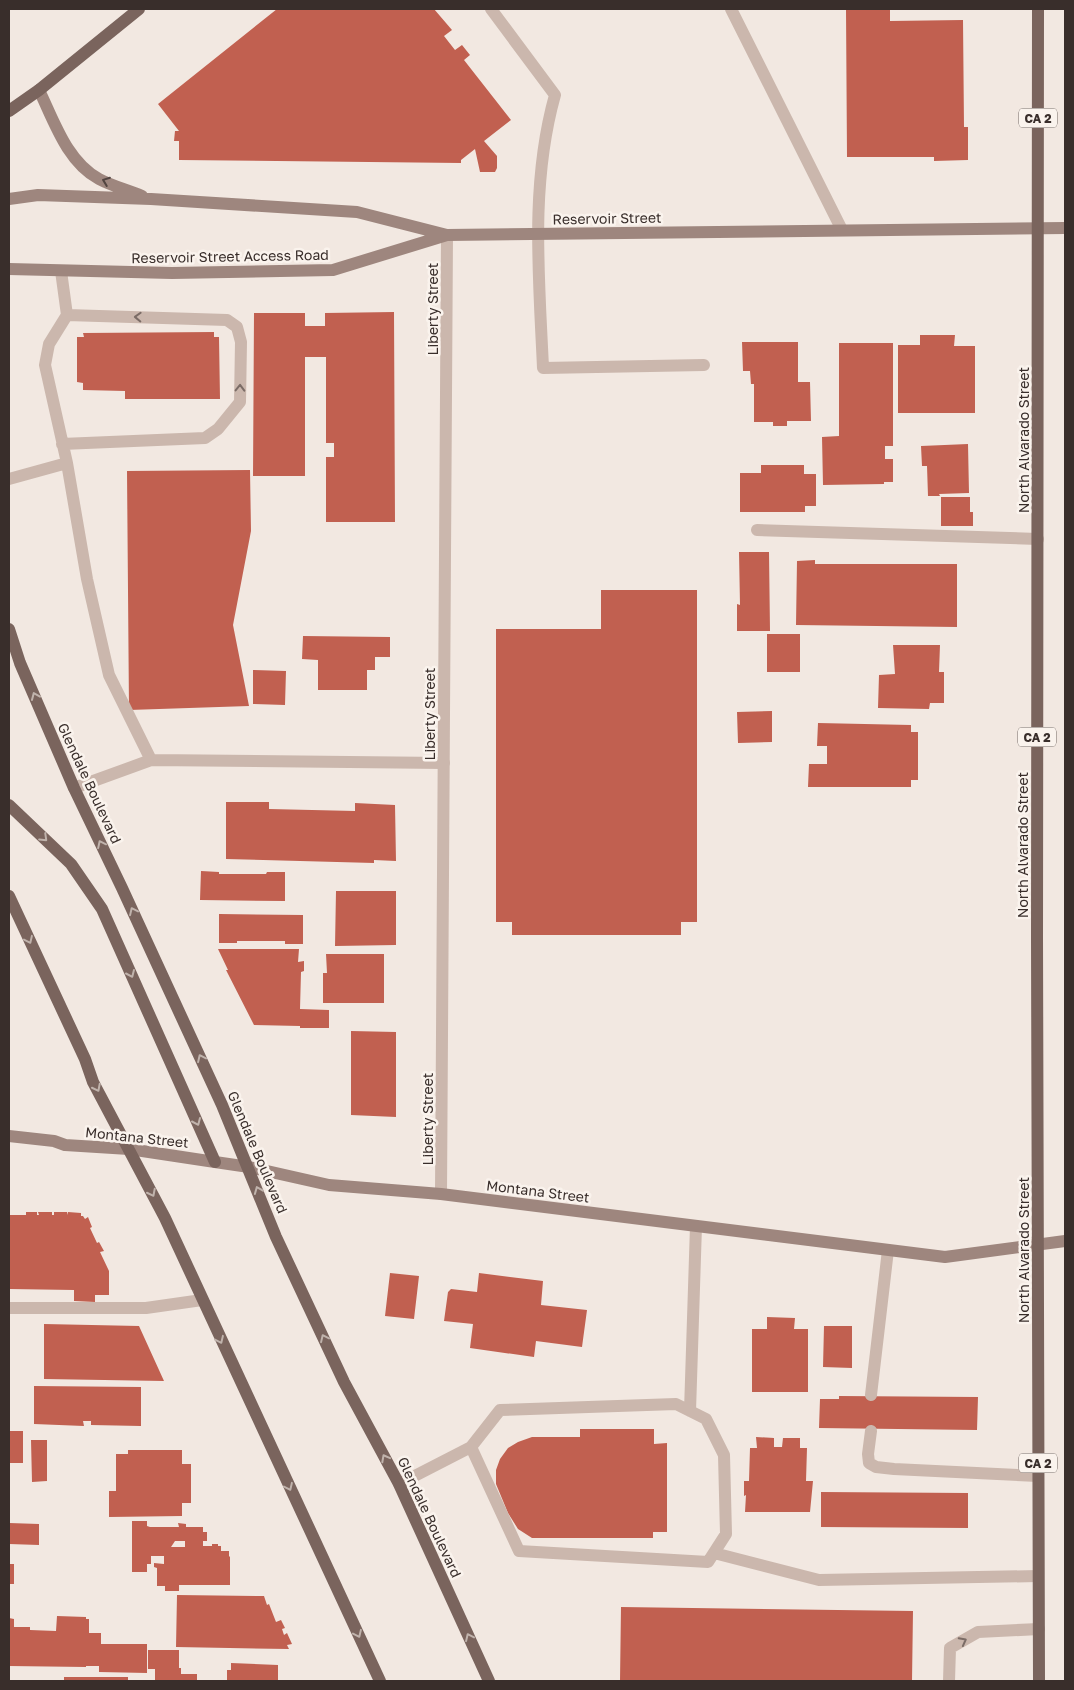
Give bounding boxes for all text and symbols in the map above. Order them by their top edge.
road number: CA 2 [1019,109,1057,128]
one-way arrow [102,177,111,188]
street label: Reservoir Street [552,209,662,227]
street label: Reservoir Street Access Road [131,246,329,266]
street label: Liberty Street [424,263,441,355]
one-way arrow [134,312,142,322]
street label: North Alvarado Street [1015,367,1032,513]
one-way arrow [235,384,245,392]
street label: Liberty Street [421,668,438,760]
one-way arrow [30,692,41,701]
street label: Glendale Boulevard [55,720,125,846]
road number: CA 2 [1018,728,1056,746]
street label: North Alvarado Street [1014,772,1031,918]
one-way arrow [38,832,47,841]
one-way arrow [97,840,107,849]
one-way arrow [129,907,139,916]
one-way arrow [23,935,34,944]
one-way arrow [124,969,135,978]
one-way arrow [197,1054,207,1063]
street label: Liberty Street [419,1073,436,1165]
one-way arrow [91,1082,101,1091]
street label: Glendale Boulevard [225,1088,291,1216]
one-way arrow [191,1117,202,1126]
street label: Montana Street [84,1123,190,1151]
street label: Montana Street [485,1176,591,1206]
street label: North Alvarado Street [1015,1177,1032,1323]
one-way arrow [253,1186,263,1194]
one-way arrow [146,1187,156,1196]
one-way arrow [320,1334,330,1343]
one-way arrow [214,1335,225,1344]
street label: Glendale Boulevard [395,1454,465,1580]
road number: CA 2 [1019,1454,1057,1472]
one-way arrow [381,1455,391,1464]
one-way arrow [283,1482,293,1491]
one-way arrow [351,1629,362,1638]
one-way arrow [465,1633,475,1642]
one-way arrow [958,1637,967,1647]

